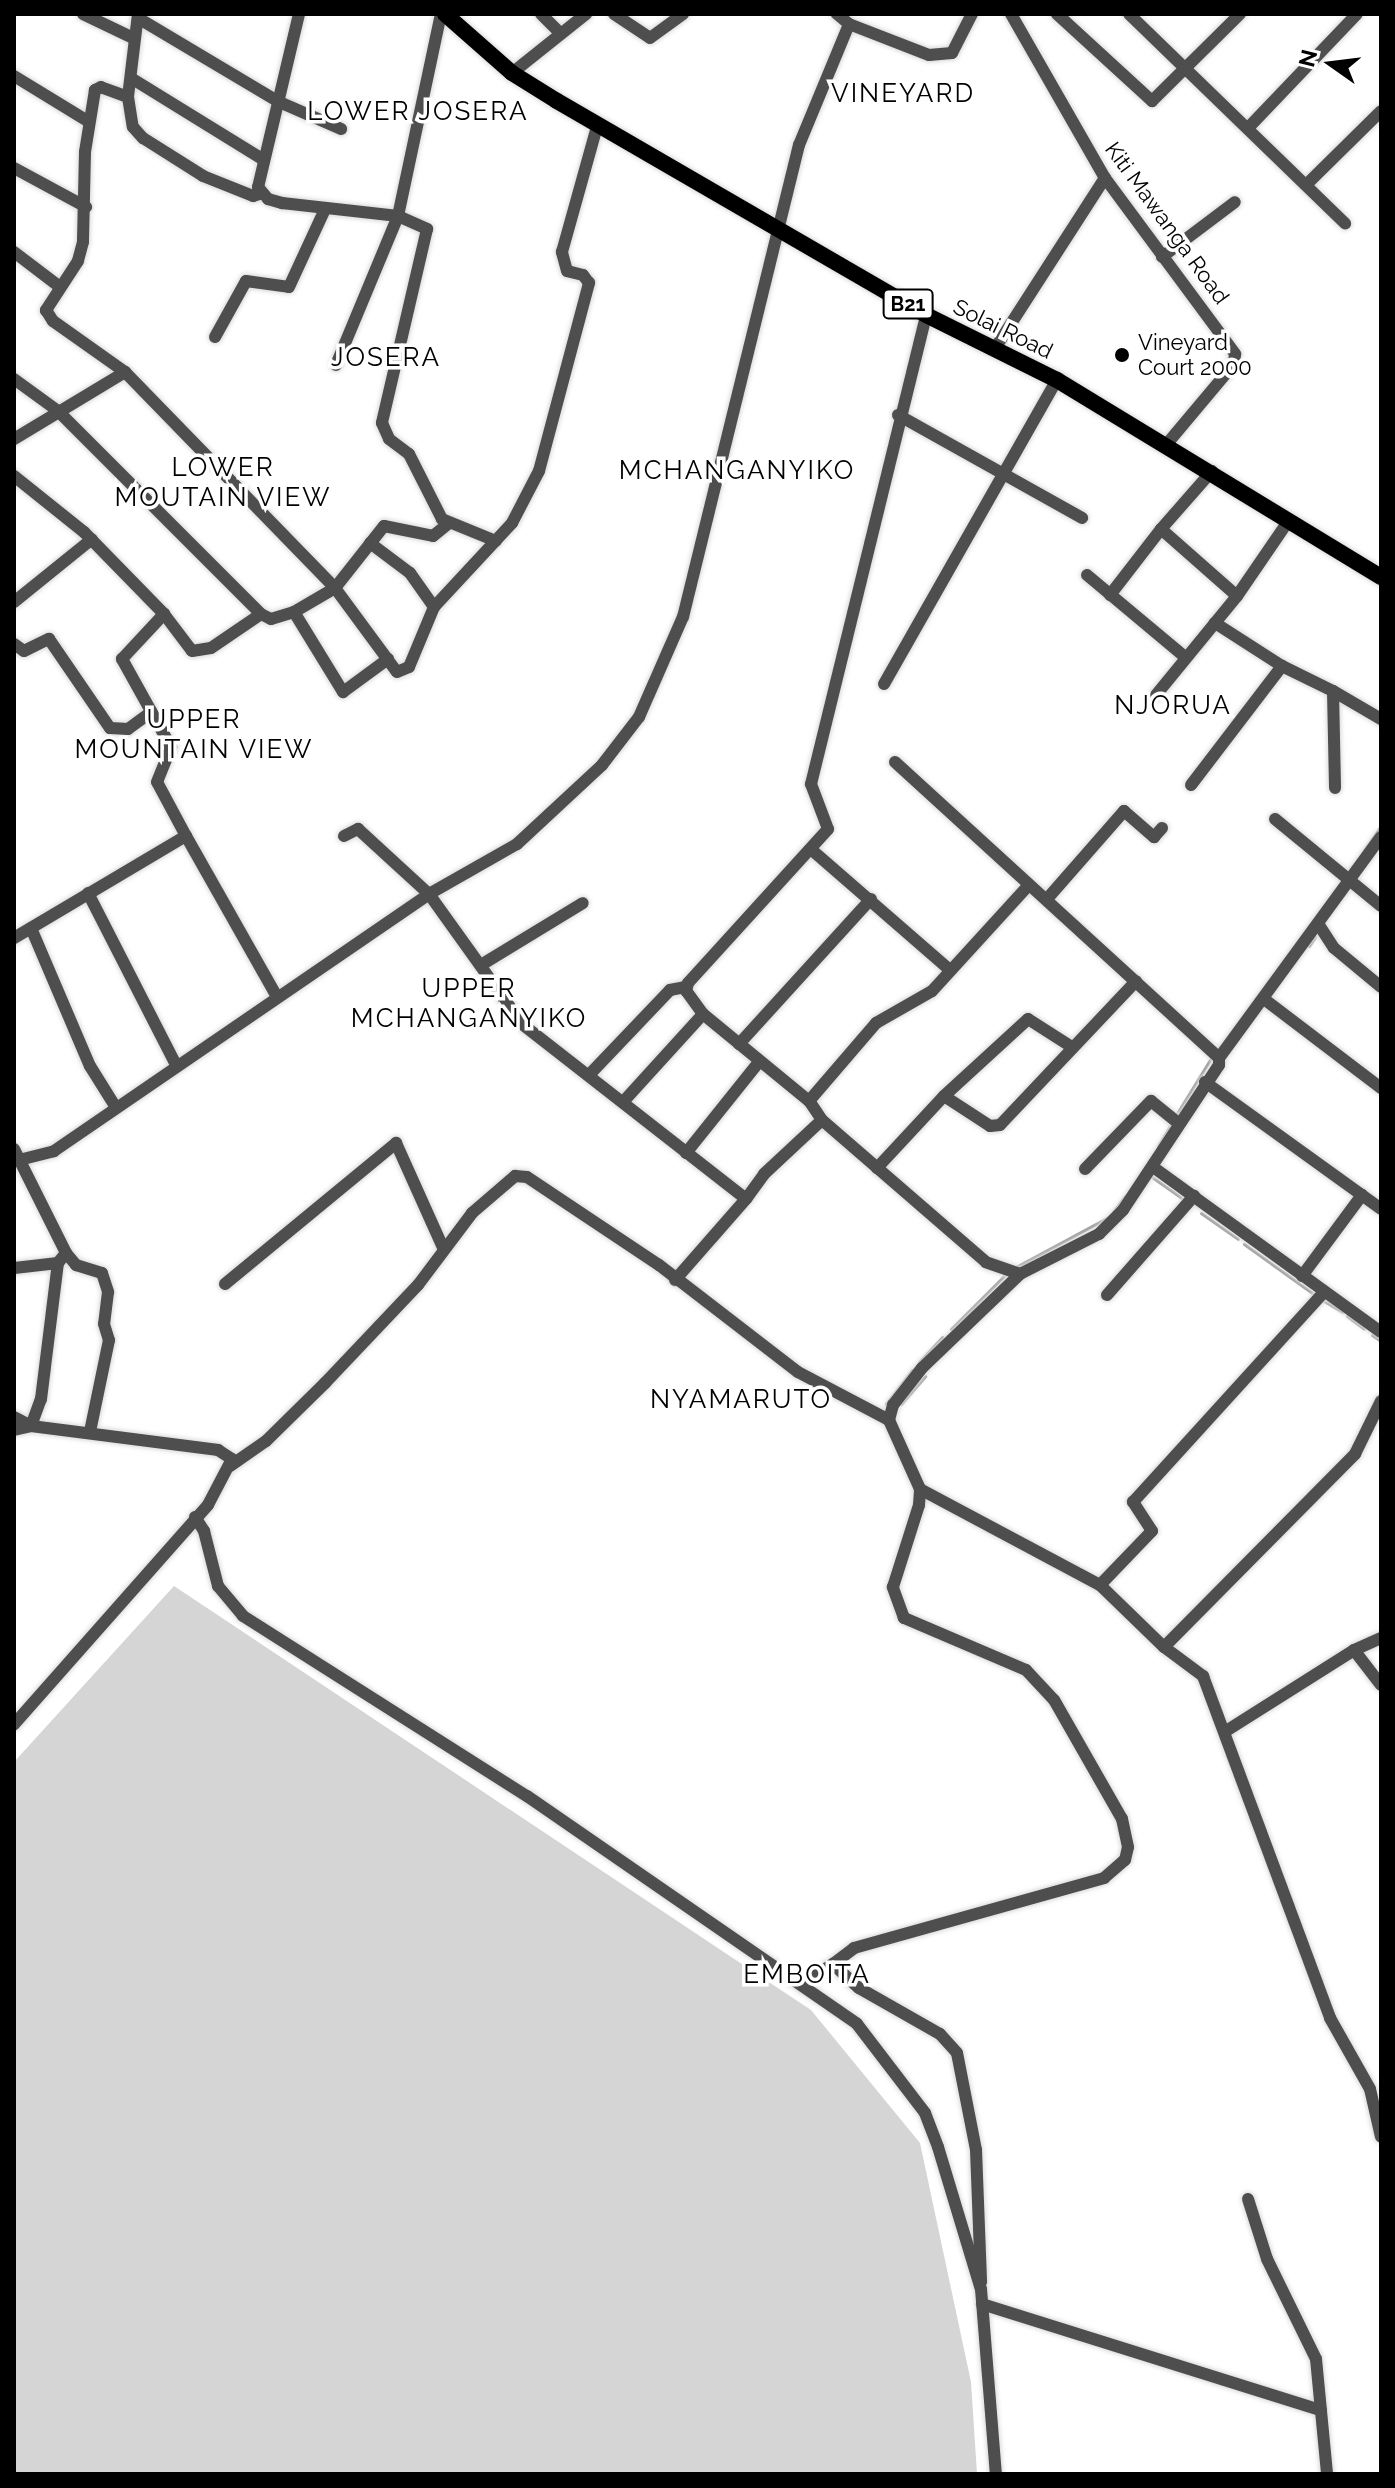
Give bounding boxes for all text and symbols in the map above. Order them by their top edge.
north arrow [1291,24,1371,104]
text: N [1293,47,1322,69]
district label: VINEYARD [831,78,975,110]
district label: LOWER JOSERA [307,96,529,128]
street label: Kiti Mawanga Road [1099,137,1235,309]
road number: B21 [882,288,934,320]
street label: Solai Road [949,294,1057,364]
place label: Vineyard Court 2000 [1138,329,1252,380]
district label: JOSERA [331,342,441,374]
marker: Vineyard Court 2000 [1113,346,1131,364]
district label: LOWER MOUTAIN VIEW [114,452,332,514]
district label: MCHANGANYIKO [619,455,855,487]
district label: NJORUA [1114,690,1232,722]
district label: UPPER MOUNTAIN VIEW [74,704,314,766]
district label: UPPER MCHANGANYIKO [351,973,587,1034]
district label: NYAMARUTO [650,1384,832,1416]
district label: EMBOITA [743,1959,871,1991]

